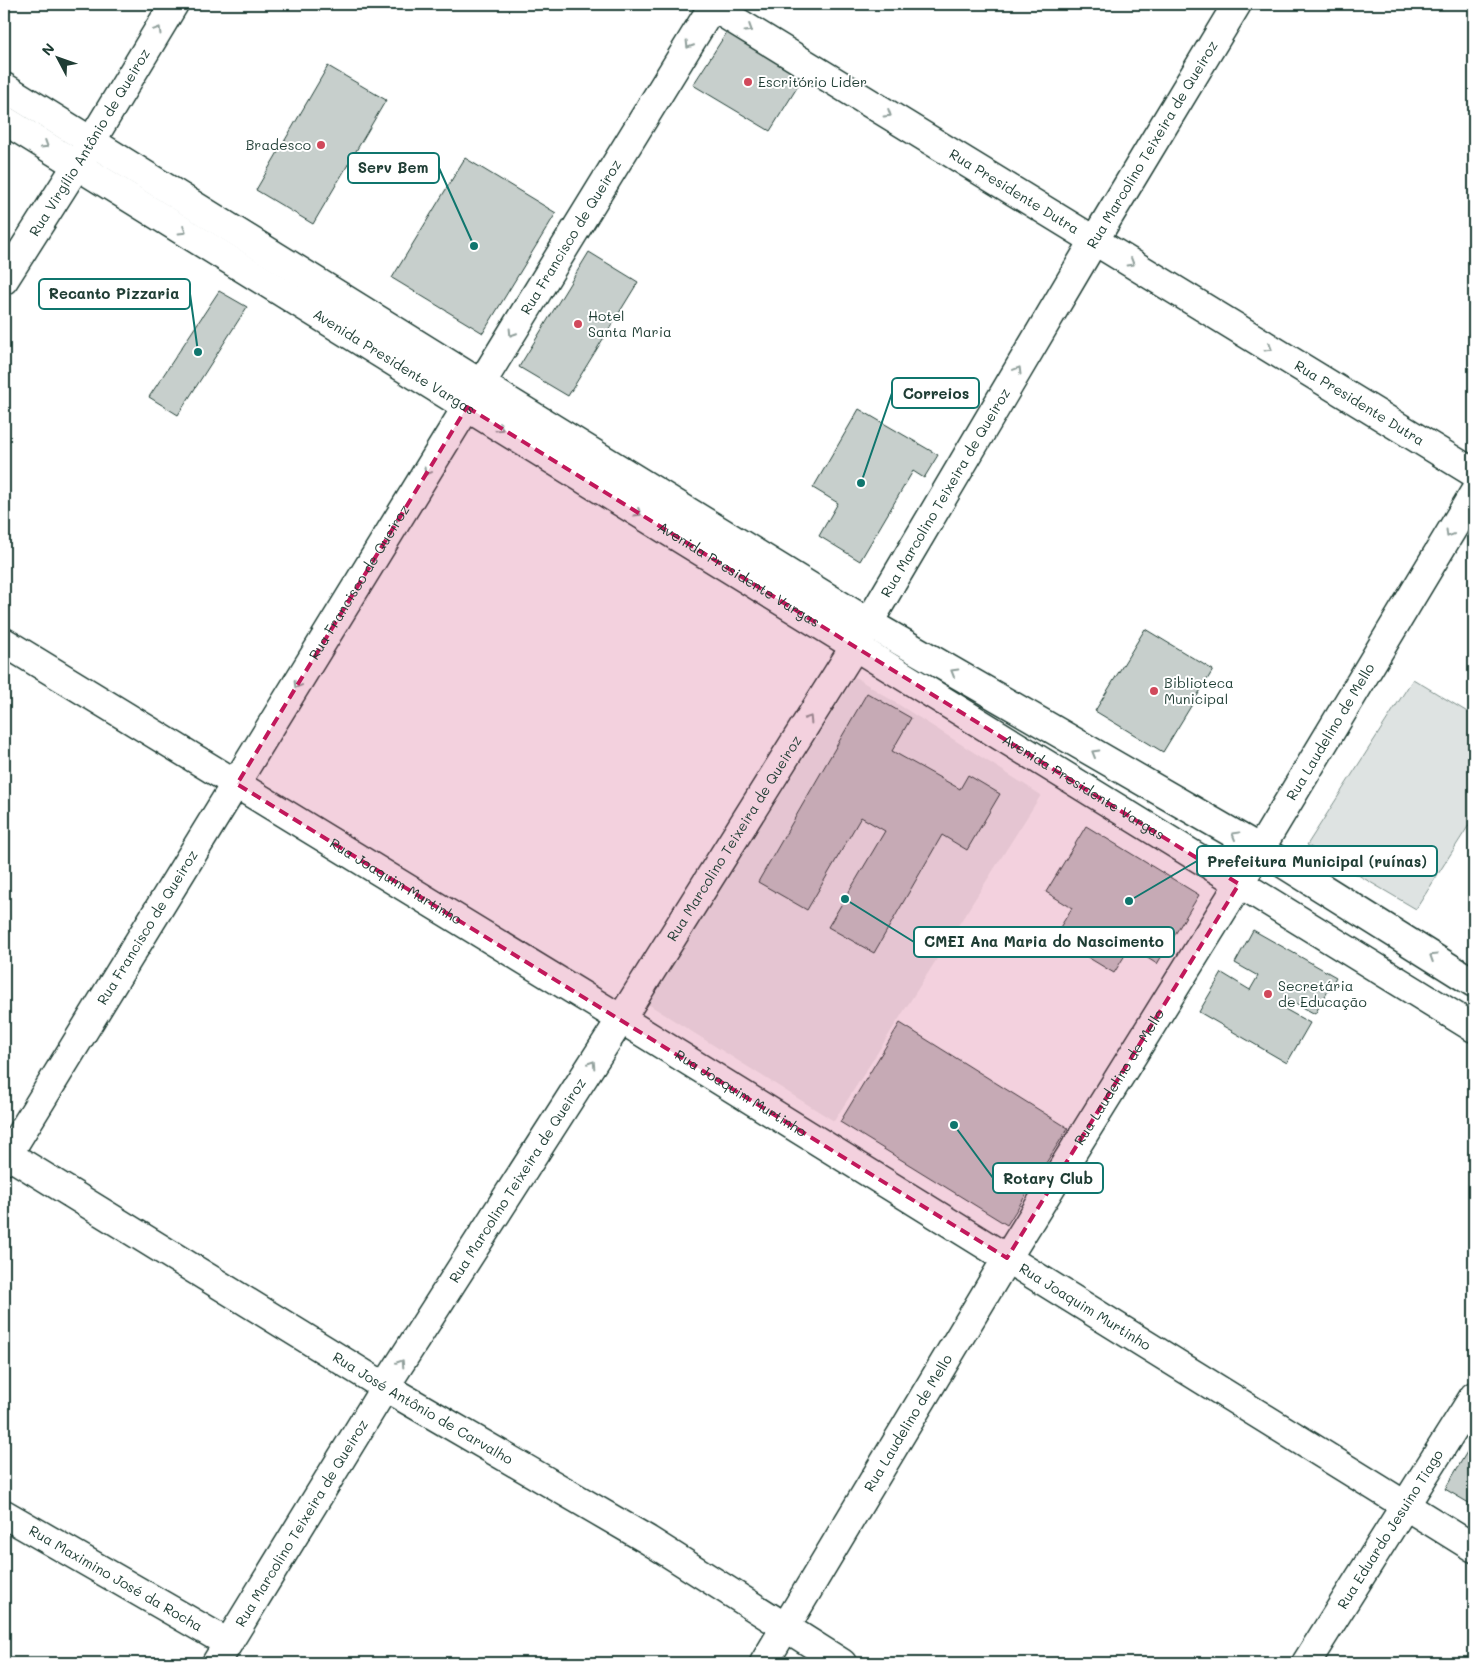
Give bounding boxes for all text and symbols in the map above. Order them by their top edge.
one-way arrow [744,23,753,33]
one-way arrow [152,26,162,35]
north arrow [32,32,82,82]
street label: Rua Marcolino Teixeira de Queiroz [1082,37,1222,252]
text: N [37,39,58,59]
one-way arrow [685,40,695,49]
street label: Rua Virgílio Antônio de Queiroz [24,45,154,240]
place label: Escritório Lider [758,72,867,91]
marker: Escritório Lider [742,76,754,88]
one-way arrow [882,108,891,118]
place label: Bradesco [246,135,311,154]
one-way arrow [40,139,49,149]
marker: Bradesco [315,139,327,151]
street label: Rua Presidente Dutra [946,144,1083,238]
callout: Serv Bem [348,153,439,183]
street label: Rua Francisco de Queiroz [516,156,625,318]
text: Serv Bem [358,157,428,177]
one-way arrow [178,225,187,234]
one-way arrow [1125,257,1134,267]
callout: Recanto Pizzaria [39,279,190,309]
text: Recanto Pizzaria [49,283,179,303]
street label: Avenida Presidente Vargas [310,304,479,419]
place label: Hotel Santa Maria [588,306,672,341]
marker: Hotel Santa Maria [572,318,584,330]
one-way arrow [509,328,519,337]
one-way arrow [1264,342,1273,351]
street label: Rua Presidente Dutra [1291,355,1428,450]
one-way arrow [1012,366,1022,375]
callout: Correios [892,378,979,408]
text: Correios [903,383,969,403]
street label: Rua Marcolino Teixeira de Queiroz [876,384,1014,601]
one-way arrow [494,421,503,431]
one-way arrow [424,466,434,475]
street label: Rua Francisco de Queiroz [304,501,414,663]
one-way arrow [633,506,642,516]
street label: Avenida Presidente Vargas [654,517,824,631]
one-way arrow [1446,529,1456,538]
street label: Rua Laudelino de Mello [1282,659,1379,804]
one-way arrow [950,668,959,678]
place label: Biblioteca Municipal [1164,673,1234,708]
one-way arrow [294,680,304,689]
marker: Biblioteca Municipal [1148,685,1160,697]
one-way arrow [803,716,812,725]
street label: Avenida Presidente Vargas [999,730,1168,844]
street label: Rua Marcolino Teixeira de Queiroz [662,731,806,945]
one-way arrow [1091,750,1100,760]
one-way arrow [1232,831,1241,841]
street label: Rua Joaquim Murtinho [326,833,466,929]
street label: Rua Francisco de Queiroz [92,846,202,1008]
callout: Prefeitura Municipal (ruínas) [1197,846,1437,876]
text: Prefeitura Municipal (ruínas) [1207,851,1427,871]
callout: CMEI Ana Maria do Nascimento [914,927,1174,957]
text: CMEI Ana Maria do Nascimento [924,931,1164,951]
one-way arrow [1429,954,1439,963]
place label: Secretária de Educação [1278,976,1367,1011]
marker: Secretária de Educação [1262,988,1274,1000]
street label: Rua Laudelino de Mello [1069,1005,1168,1149]
street label: Rua Joaquim Murtinho [672,1045,810,1141]
one-way arrow [586,1060,595,1070]
street label: Rua Marcolino Teixeira de Queiroz [444,1074,590,1286]
callout: Rotary Club [993,1163,1103,1193]
text: Rotary Club [1003,1168,1093,1188]
street label: Rua Joaquim Murtinho [1016,1258,1155,1354]
street label: Rua José Antônio de Carvalho [329,1347,517,1468]
street label: Rua Laudelino de Mello [859,1351,956,1495]
one-way arrow [394,1360,404,1369]
street label: Rua Marcolino Teixeira de Queiroz [231,1416,372,1630]
street label: Rua Eduardo Jesuino Tiago [1332,1446,1447,1612]
street label: Rua Maximino José da Rocha [26,1520,206,1635]

